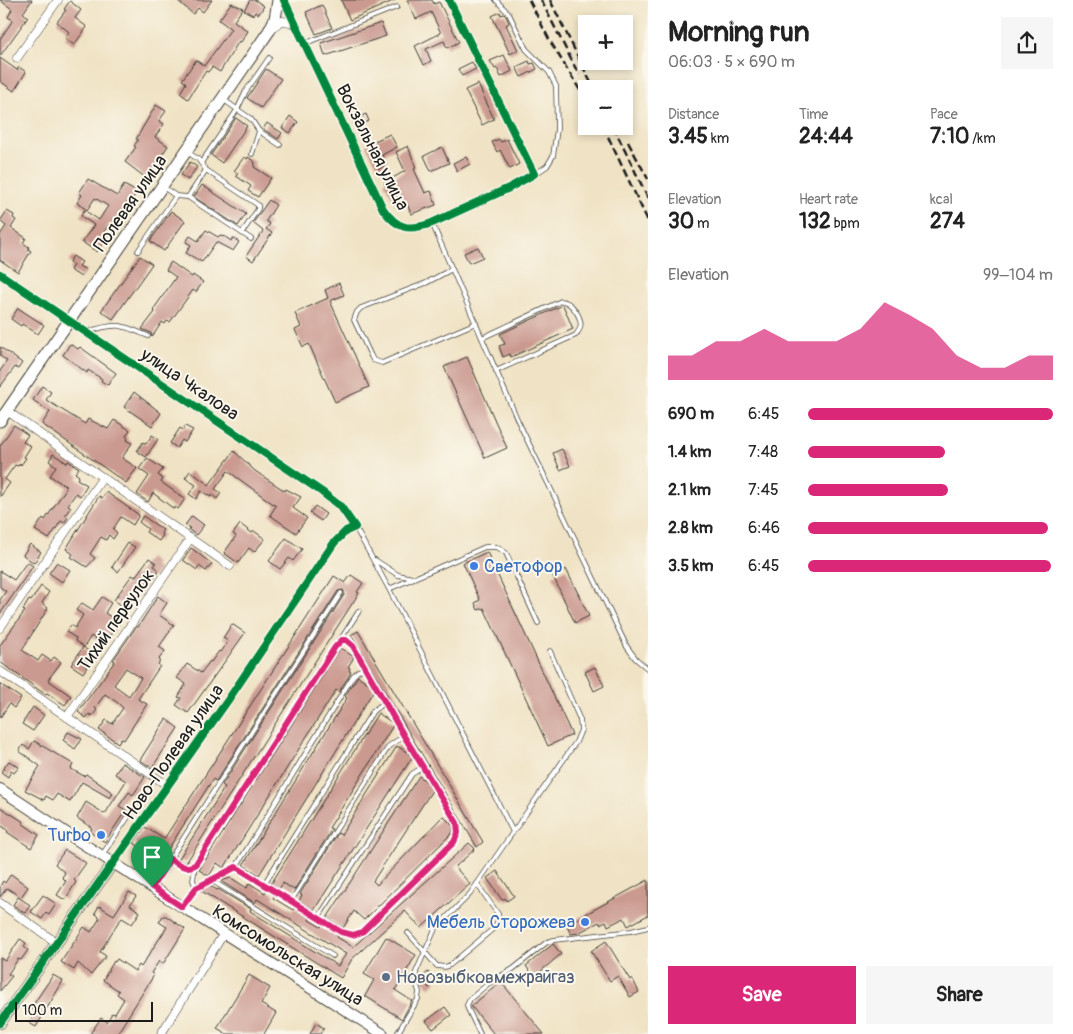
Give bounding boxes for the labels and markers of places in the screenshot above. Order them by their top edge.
place label: Светофор [484,555,562,578]
marker: Светофор [468,560,480,572]
place label: Turbo [48,824,91,847]
marker: Turbo [95,829,107,841]
pin [131,836,173,887]
place label: Мебель Сторожева [427,911,575,934]
marker: Мебель Сторожева [579,916,591,928]
place label: Новозыбковмежрайгаз [396,966,575,989]
marker: Новозыбковмежрайгаз [380,971,392,983]

